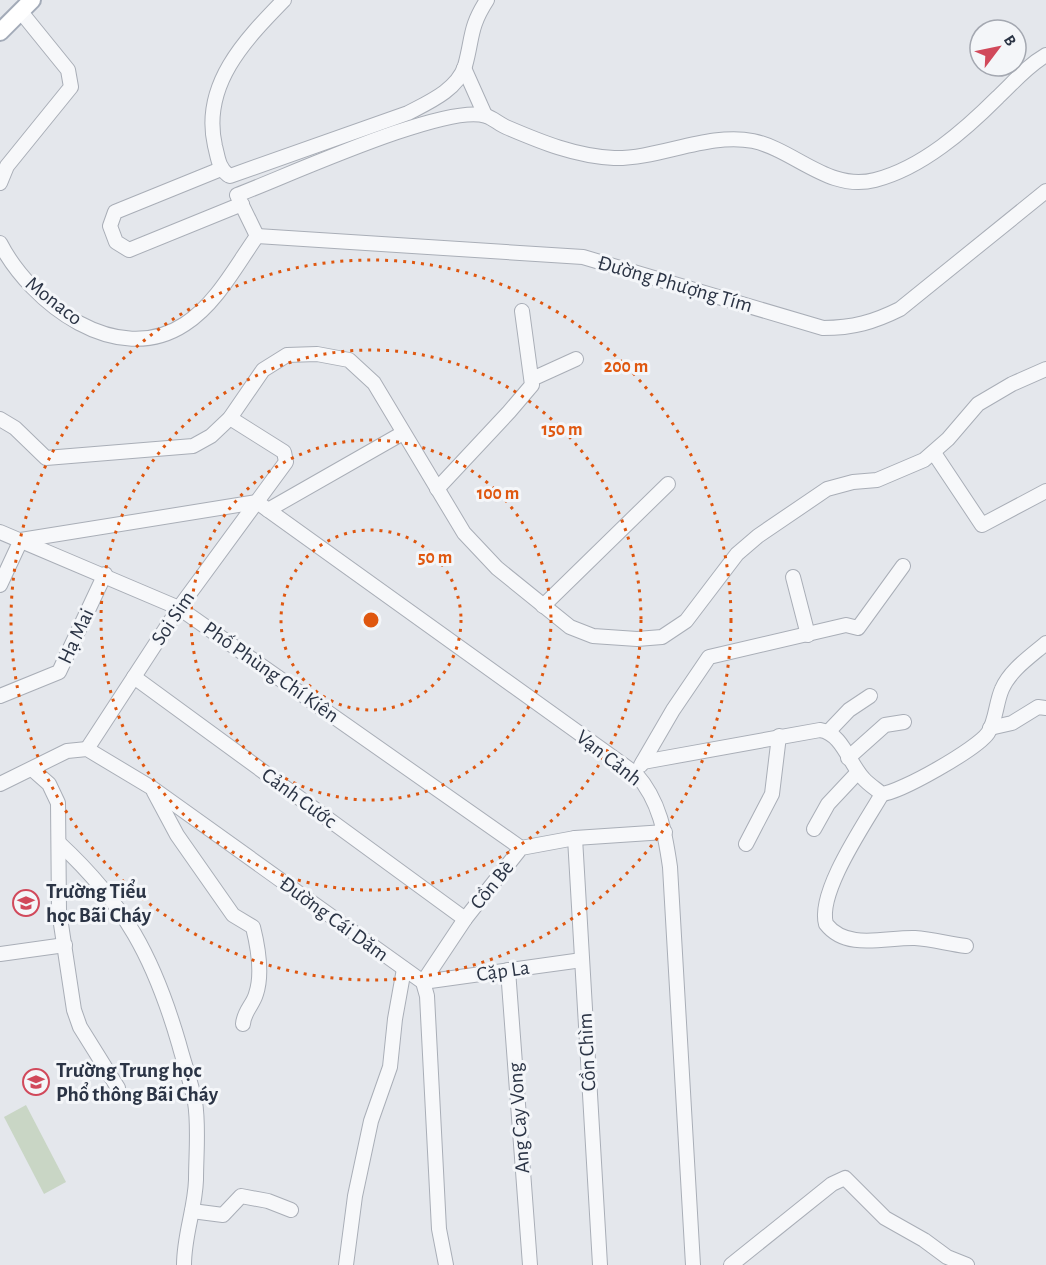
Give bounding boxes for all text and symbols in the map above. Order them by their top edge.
north arrow [968,18,1028,78]
text: B [1001,32,1019,49]
street label: Đường Phượng Tím [595,252,755,316]
street label: Monaco [22,273,86,329]
text: 200 m [604,358,648,376]
text: 150 m [542,421,582,439]
text: 100 m [477,485,519,503]
text: 50 m [418,549,452,567]
street label: Soi Sim [147,587,199,649]
street label: Hạ Mai [54,605,98,667]
centre of rings [361,610,381,630]
street label: Phố Phùng Chí Kiên [199,618,343,726]
street label: Vạn Cảnh [572,726,646,790]
street label: Cảnh Cước [258,764,340,832]
street label: Cồn Bè [466,857,518,913]
street label: Đường Cái Dăm [276,873,392,965]
place label: Trường Tiểu học Bãi Cháy [46,878,152,926]
school or university icon: Trường Tiểu học Bãi Cháy [11,888,41,918]
street label: Cặp La [475,957,531,985]
street label: Cồn Chìm [574,1012,600,1092]
place label: Trường Trung học Phổ thông Bãi Cháy [56,1060,219,1105]
street label: Ang Cay Vong [505,1061,533,1174]
school or university icon: Trường Trung học Phổ thông Bãi Cháy [21,1067,51,1097]

